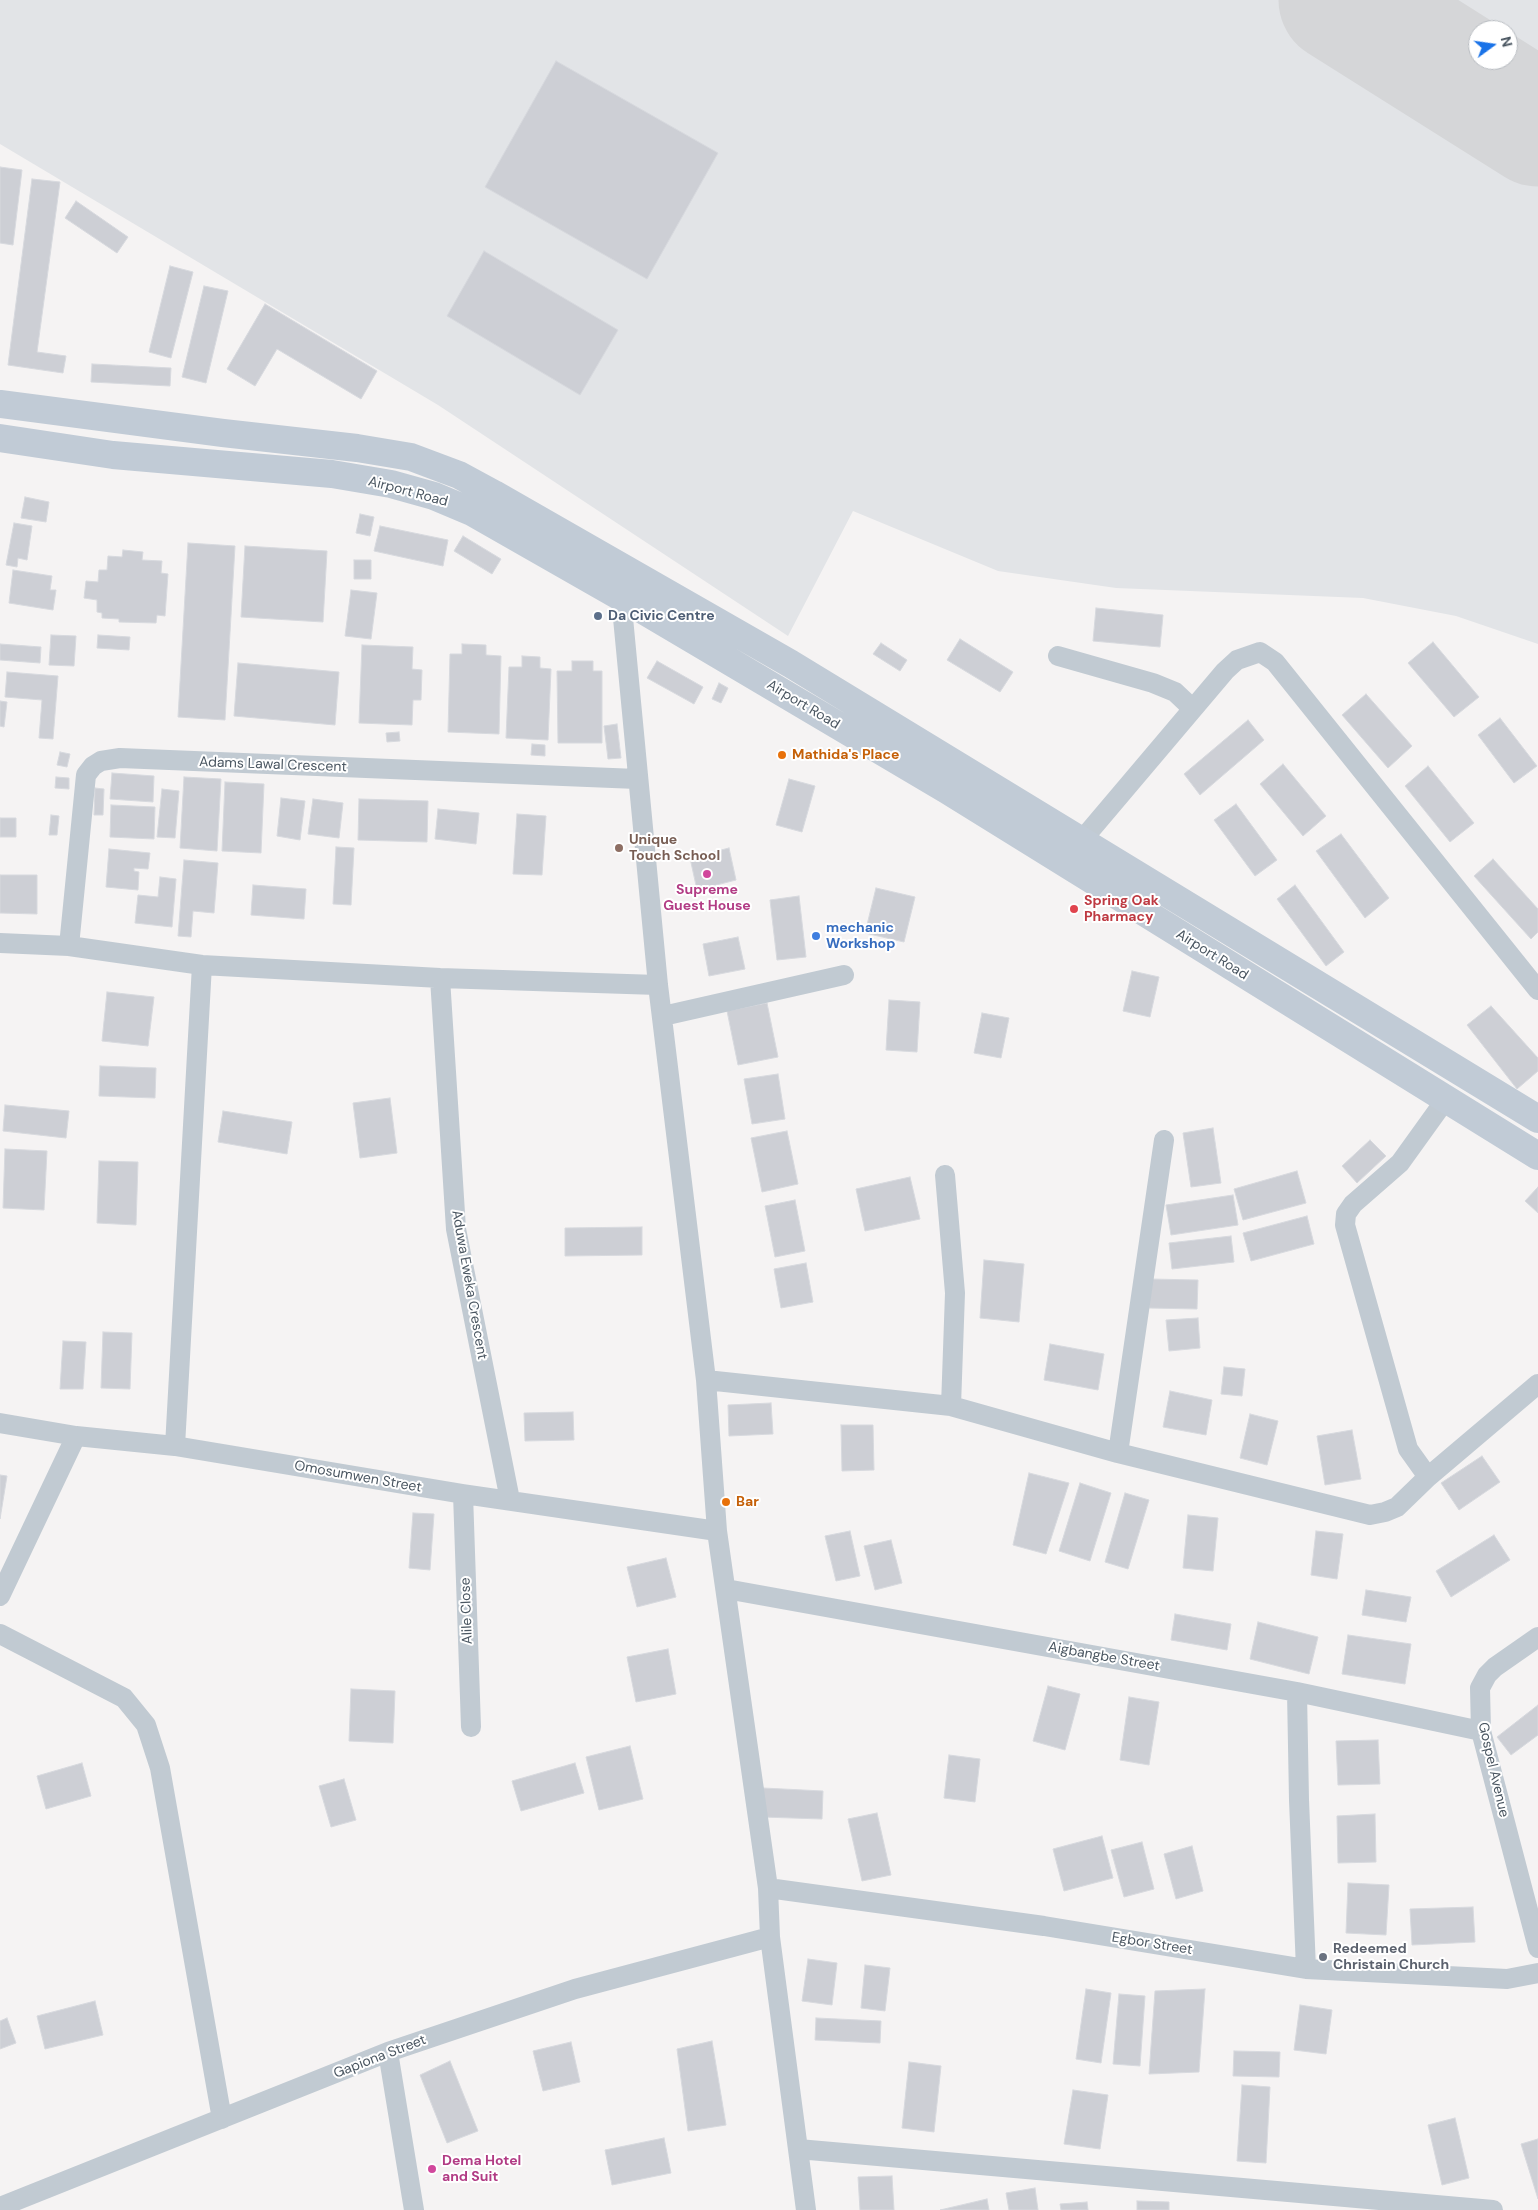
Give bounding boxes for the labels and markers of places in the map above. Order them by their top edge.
place label: Da Civic Centre [608,608,715,624]
marker: Da Civic Centre [592,610,604,622]
place label: Mathida's Place [792,747,899,763]
marker: Mathida's Place [776,749,788,761]
place label: Unique Touch School [629,832,720,864]
marker: Unique Touch School [613,842,625,854]
marker: Supreme Guest House [701,868,713,880]
place label: Supreme Guest House [663,882,751,914]
place label: Spring Oak Pharmacy [1084,893,1159,926]
marker: Spring Oak Pharmacy [1068,903,1080,915]
place label: mechanic Workshop [826,920,895,952]
marker: mechanic Workshop [810,930,822,942]
place label: Bar [736,1494,759,1510]
marker: Bar [720,1496,732,1508]
place label: Redeemed Christain Church [1333,1941,1449,1974]
marker: Redeemed Christain Church [1317,1951,1329,1963]
place label: Dema Hotel and Suit [442,2153,521,2186]
marker: Dema Hotel and Suit [426,2163,438,2175]

